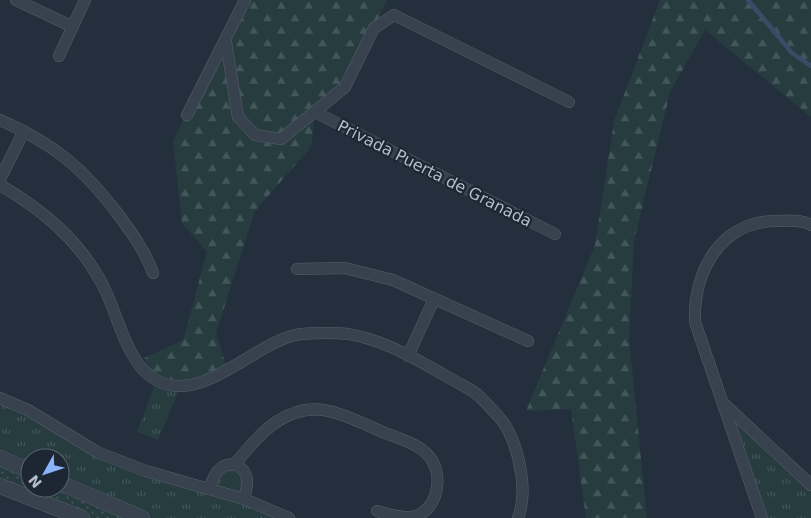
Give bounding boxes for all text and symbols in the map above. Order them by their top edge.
street label: Privada Puerta de Granada [334,116,535,231]
north arrow [20,448,70,498]
text: N [25,472,45,491]

